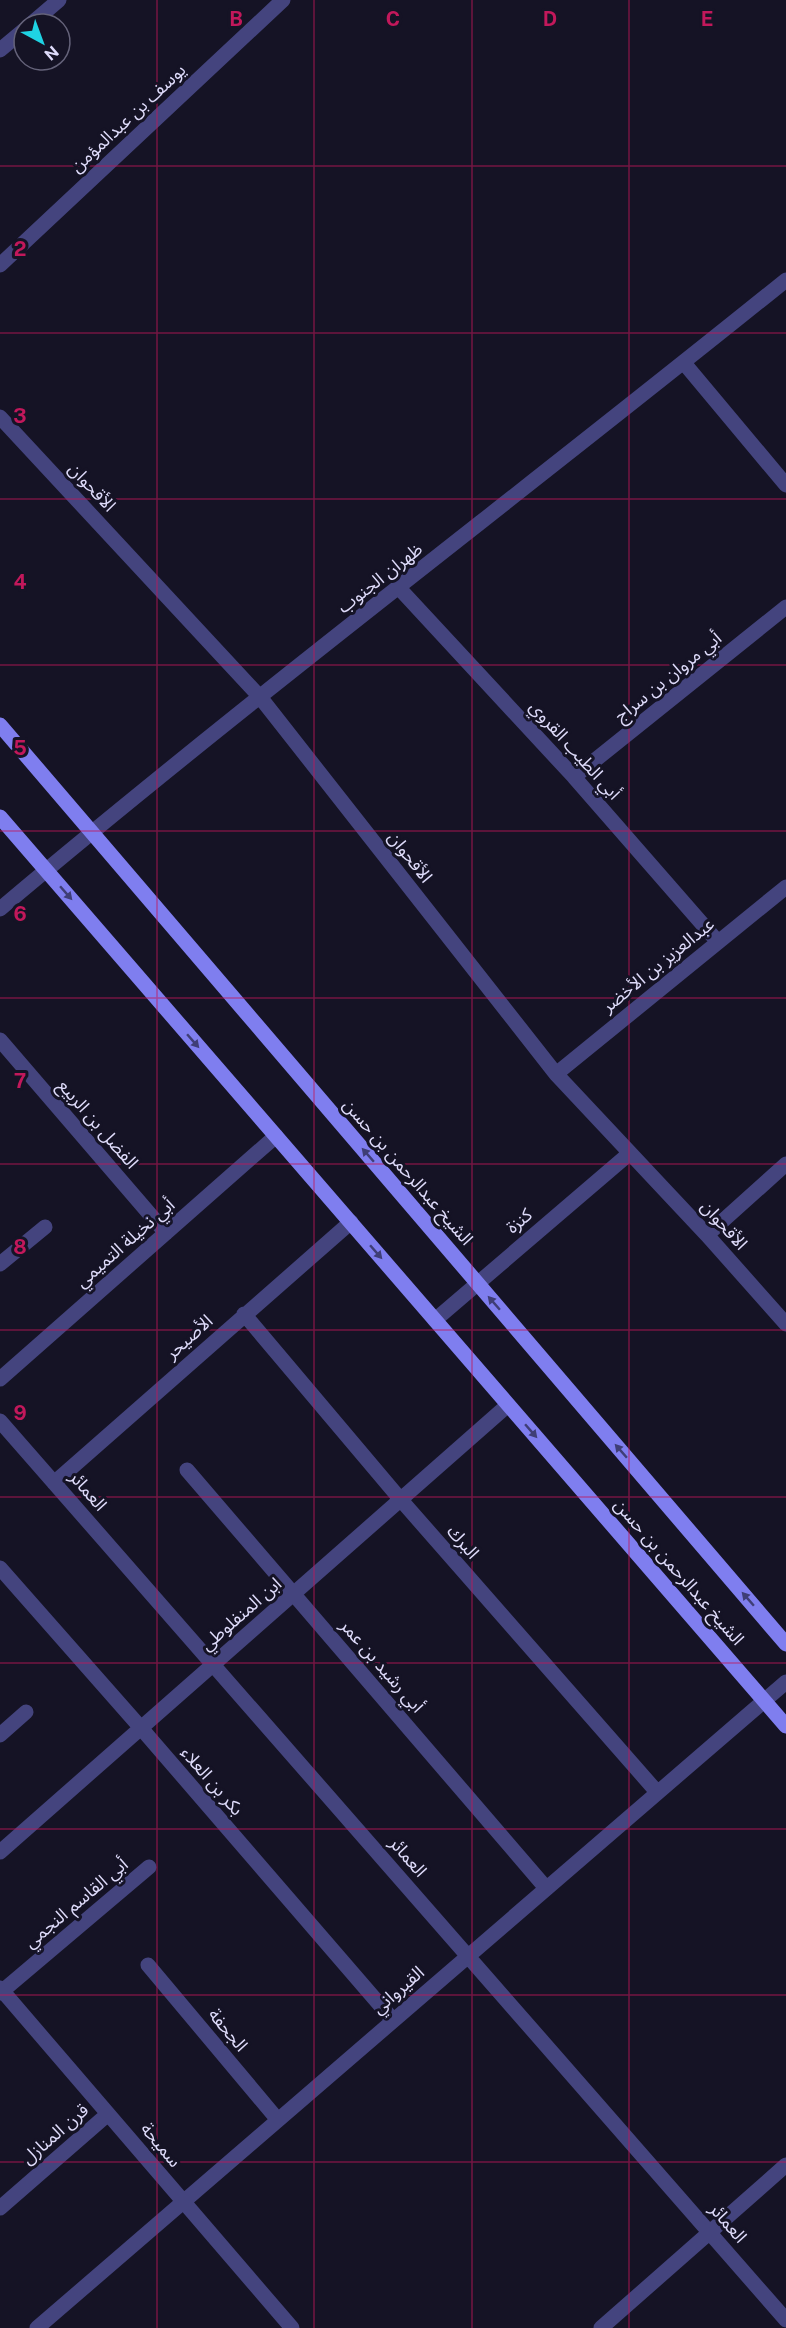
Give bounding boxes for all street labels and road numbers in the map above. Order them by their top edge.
street label: يوسف بن عبدالمؤمن [66,59,190,177]
street label: الأقحوان [64,458,120,516]
street label: ظهران الجنوب [333,538,427,618]
street label: أبي مروان بن سراج [610,627,727,729]
street label: أبي الطيب القروي [523,696,626,806]
street label: الأقحوان [383,827,437,887]
street label: عبدالعزيز بن الأخضر [596,913,719,1018]
street label: الفضل بن الربيع [51,1075,143,1175]
street label: الشيخ عبدالرحمن بن حسن [337,1094,478,1251]
street label: أبي نخيلة التميمي [71,1194,181,1294]
street label: الأقحوان [696,1196,752,1254]
street label: كنزة [501,1203,537,1238]
street label: الأصيحر [160,1310,217,1365]
street label: العمائر [64,1466,111,1516]
street label: الشيخ عبدالرحمن بن حسن [608,1494,749,1651]
street label: البرك [442,1521,484,1563]
street label: ابن المنفلوطي [196,1573,288,1657]
street label: أبي رشيد بن عمر [333,1614,429,1719]
street label: بكر بن العلاء [176,1742,248,1820]
street label: العمائر [384,1832,431,1882]
street label: أبي القاسم النجمي [19,1853,134,1954]
street label: القيرواني [367,1961,430,2020]
street label: الجحفة [204,2004,252,2055]
street label: قرن المنازل [17,2099,93,2169]
street label: سميحة [137,2118,186,2171]
street label: العمائر [704,2198,751,2248]

